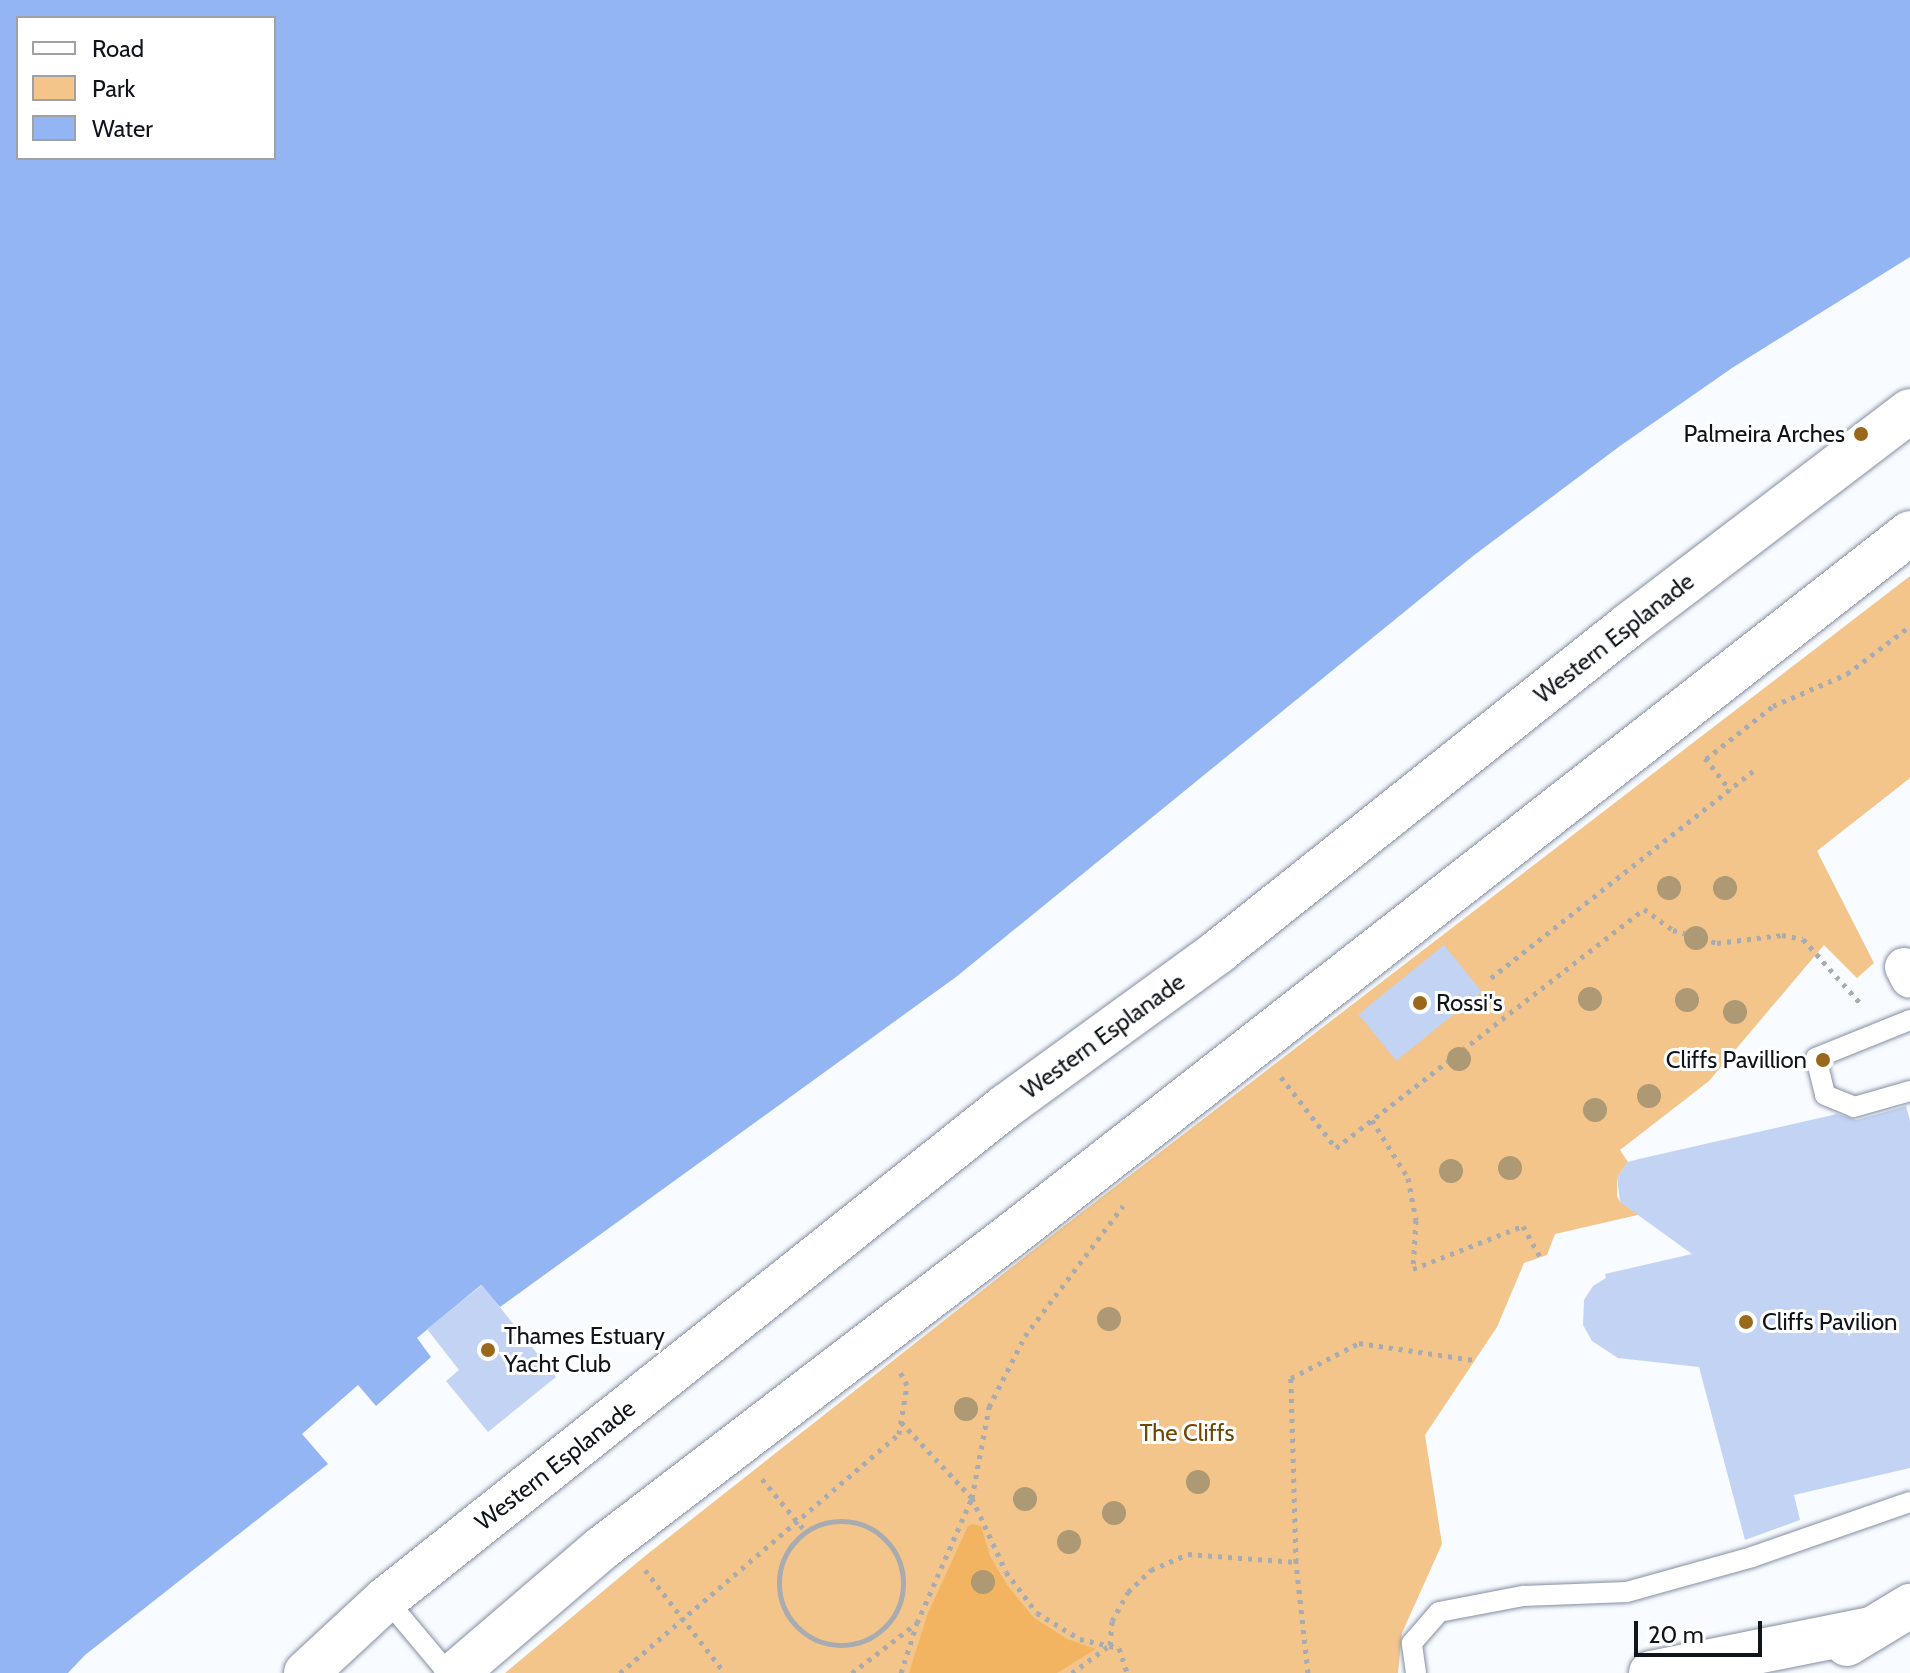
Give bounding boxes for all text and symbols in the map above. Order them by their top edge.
legend [16,16,276,160]
text: Road [92,34,144,63]
text: Park [92,74,135,103]
text: Water [92,114,153,143]
place label: Palmeira Arches [1683,420,1845,448]
marker: Palmeira Arches [1852,425,1870,443]
street label: Western Esplanade [1528,567,1700,709]
street label: Western Esplanade [1016,967,1190,1105]
place label: Rossi's [1436,989,1503,1017]
marker: Rossi's [1411,994,1429,1012]
place label: Cliffs Pavillion [1666,1046,1807,1074]
marker: Cliffs Pavillion [1814,1051,1832,1069]
place label: Cliffs Pavilion [1762,1308,1898,1336]
marker: Cliffs Pavilion [1737,1313,1755,1331]
place label: Thames Estuary Yacht Club [504,1322,665,1378]
marker: Thames Estuary Yacht Club [479,1341,497,1359]
street label: Western Esplanade [469,1394,641,1536]
park label: The Cliffs [1140,1419,1234,1447]
scale bar [1638,1605,1766,1655]
text: 20 m [1648,1620,1704,1649]

